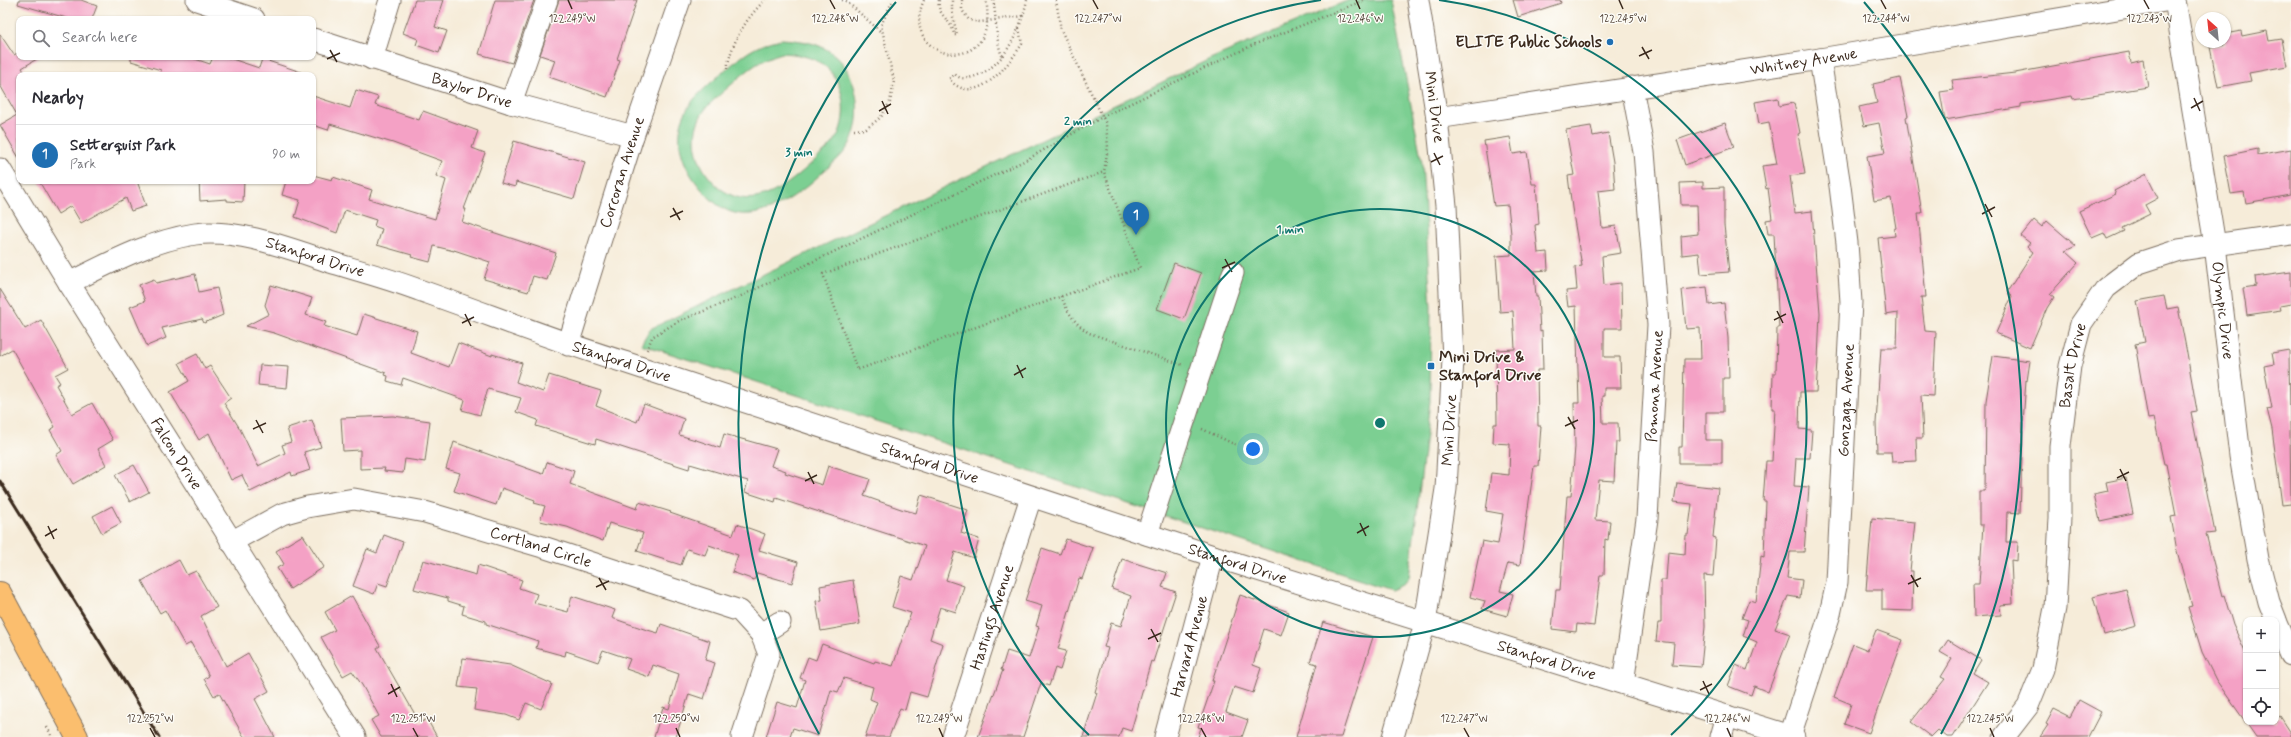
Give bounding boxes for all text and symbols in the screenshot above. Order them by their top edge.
text: 122.249°W [549,12,595,26]
text: 122.248°W [812,12,858,26]
text: 122.247°W [1074,12,1122,26]
text: 122.246°W [1337,12,1383,26]
text: 122.245°W [1599,12,1647,26]
text: 122.244°W [1862,12,1910,26]
text: 122.243°W [2126,12,2172,26]
north arrow [2195,12,2231,48]
search box [16,16,316,60]
icon: search [30,27,52,49]
text: Search here [62,28,138,48]
place label: ELITE Public Schools [1455,32,1602,53]
marker: ELITE Public Schools [1605,37,1615,47]
street label: Whitney Avenue [1748,42,1859,80]
street label: Baylor Drive [429,68,515,113]
street label: Mini Drive [1419,70,1449,144]
text: Nearby [32,87,84,109]
street label: Corcoran Avenue [595,113,650,231]
text: 2 min [1064,114,1092,130]
text: Setterquist Park [70,136,176,156]
text: 3 min [785,145,813,161]
text: 1 [42,146,48,163]
text: 90 m [272,146,300,163]
text: Park [70,156,96,173]
pin: 1 [1123,202,1149,235]
text: 1 min [1276,222,1304,238]
street label: Stanford Drive [263,231,367,282]
street label: Olympic Drive [2207,260,2239,361]
street label: Basalt Drive [2054,321,2091,409]
street label: Pomona Avenue [1641,329,1668,443]
street label: Stanford Drive [570,335,674,387]
street label: Gonzaga Avenue [1833,343,1859,458]
place label: Mini Drive & Stanford Drive [1439,347,1541,388]
marker: Mini Drive & Stanford Drive [1426,361,1436,371]
street label: Mini Drive [1437,393,1462,467]
street label: Falcon Drive [146,414,207,494]
centre of rings [1373,416,1387,430]
street label: Stanford Drive [877,437,981,489]
your location [1243,439,1263,459]
street label: Cortland Circle [487,521,594,573]
street label: Stanford Drive [1185,538,1289,589]
street label: Hastings Avenue [965,562,1019,673]
street label: Harvard Avenue [1166,592,1213,700]
map controls [2243,617,2279,725]
button: + [2243,617,2279,653]
street label: Stanford Drive [1495,635,1599,685]
button: − [2243,653,2279,689]
button: locate [2243,689,2279,725]
text: 122.252°W [127,712,173,726]
text: 122.251°W [391,712,435,726]
text: 122.250°W [653,712,699,726]
text: 122.249°W [916,712,962,726]
text: 122.248°W [1178,712,1224,726]
text: 122.247°W [1440,712,1488,726]
text: 122.246°W [1704,712,1750,726]
text: 122.245°W [1966,712,2014,726]

